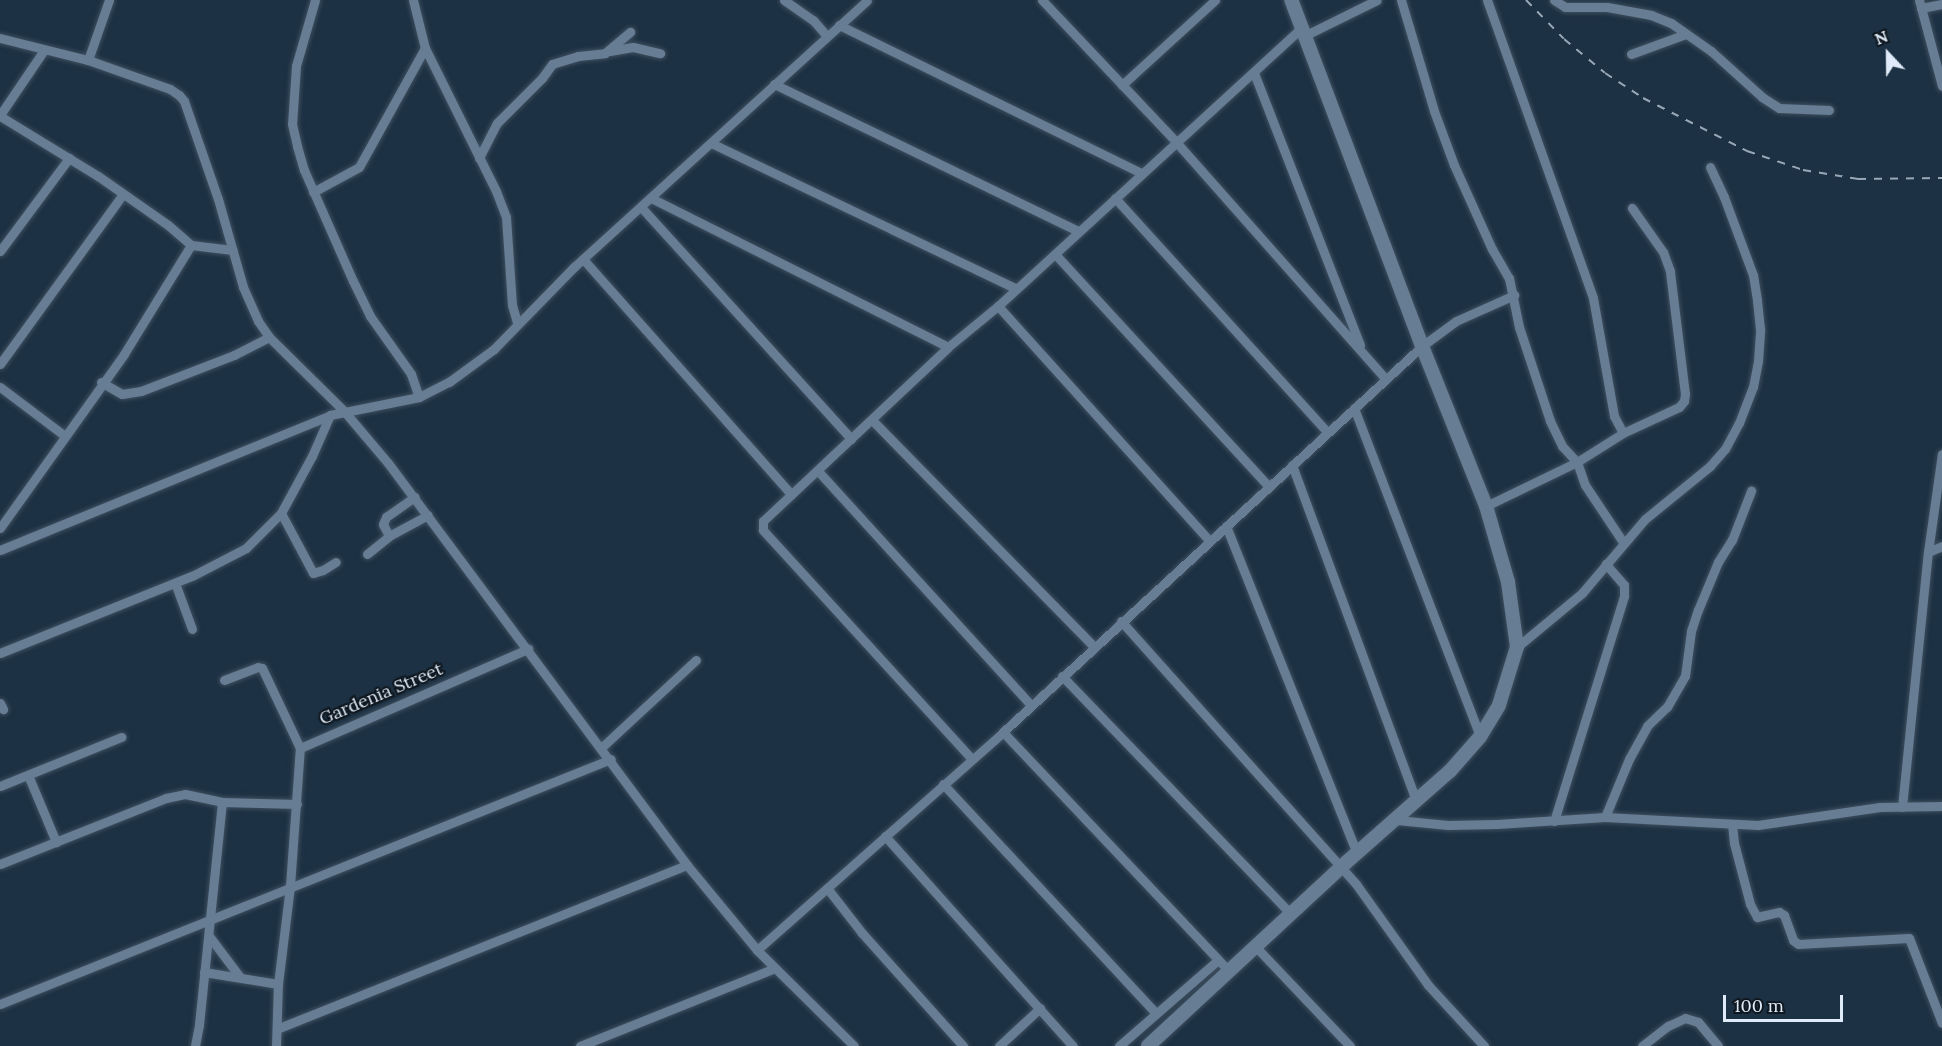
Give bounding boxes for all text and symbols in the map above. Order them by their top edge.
north arrow [1858,24,1918,84]
text: N [1872,26,1891,49]
street label: Gardenia Street [316,658,446,730]
scale bar [1726,983,1846,1021]
text: 100 m [1734,994,1784,1017]

